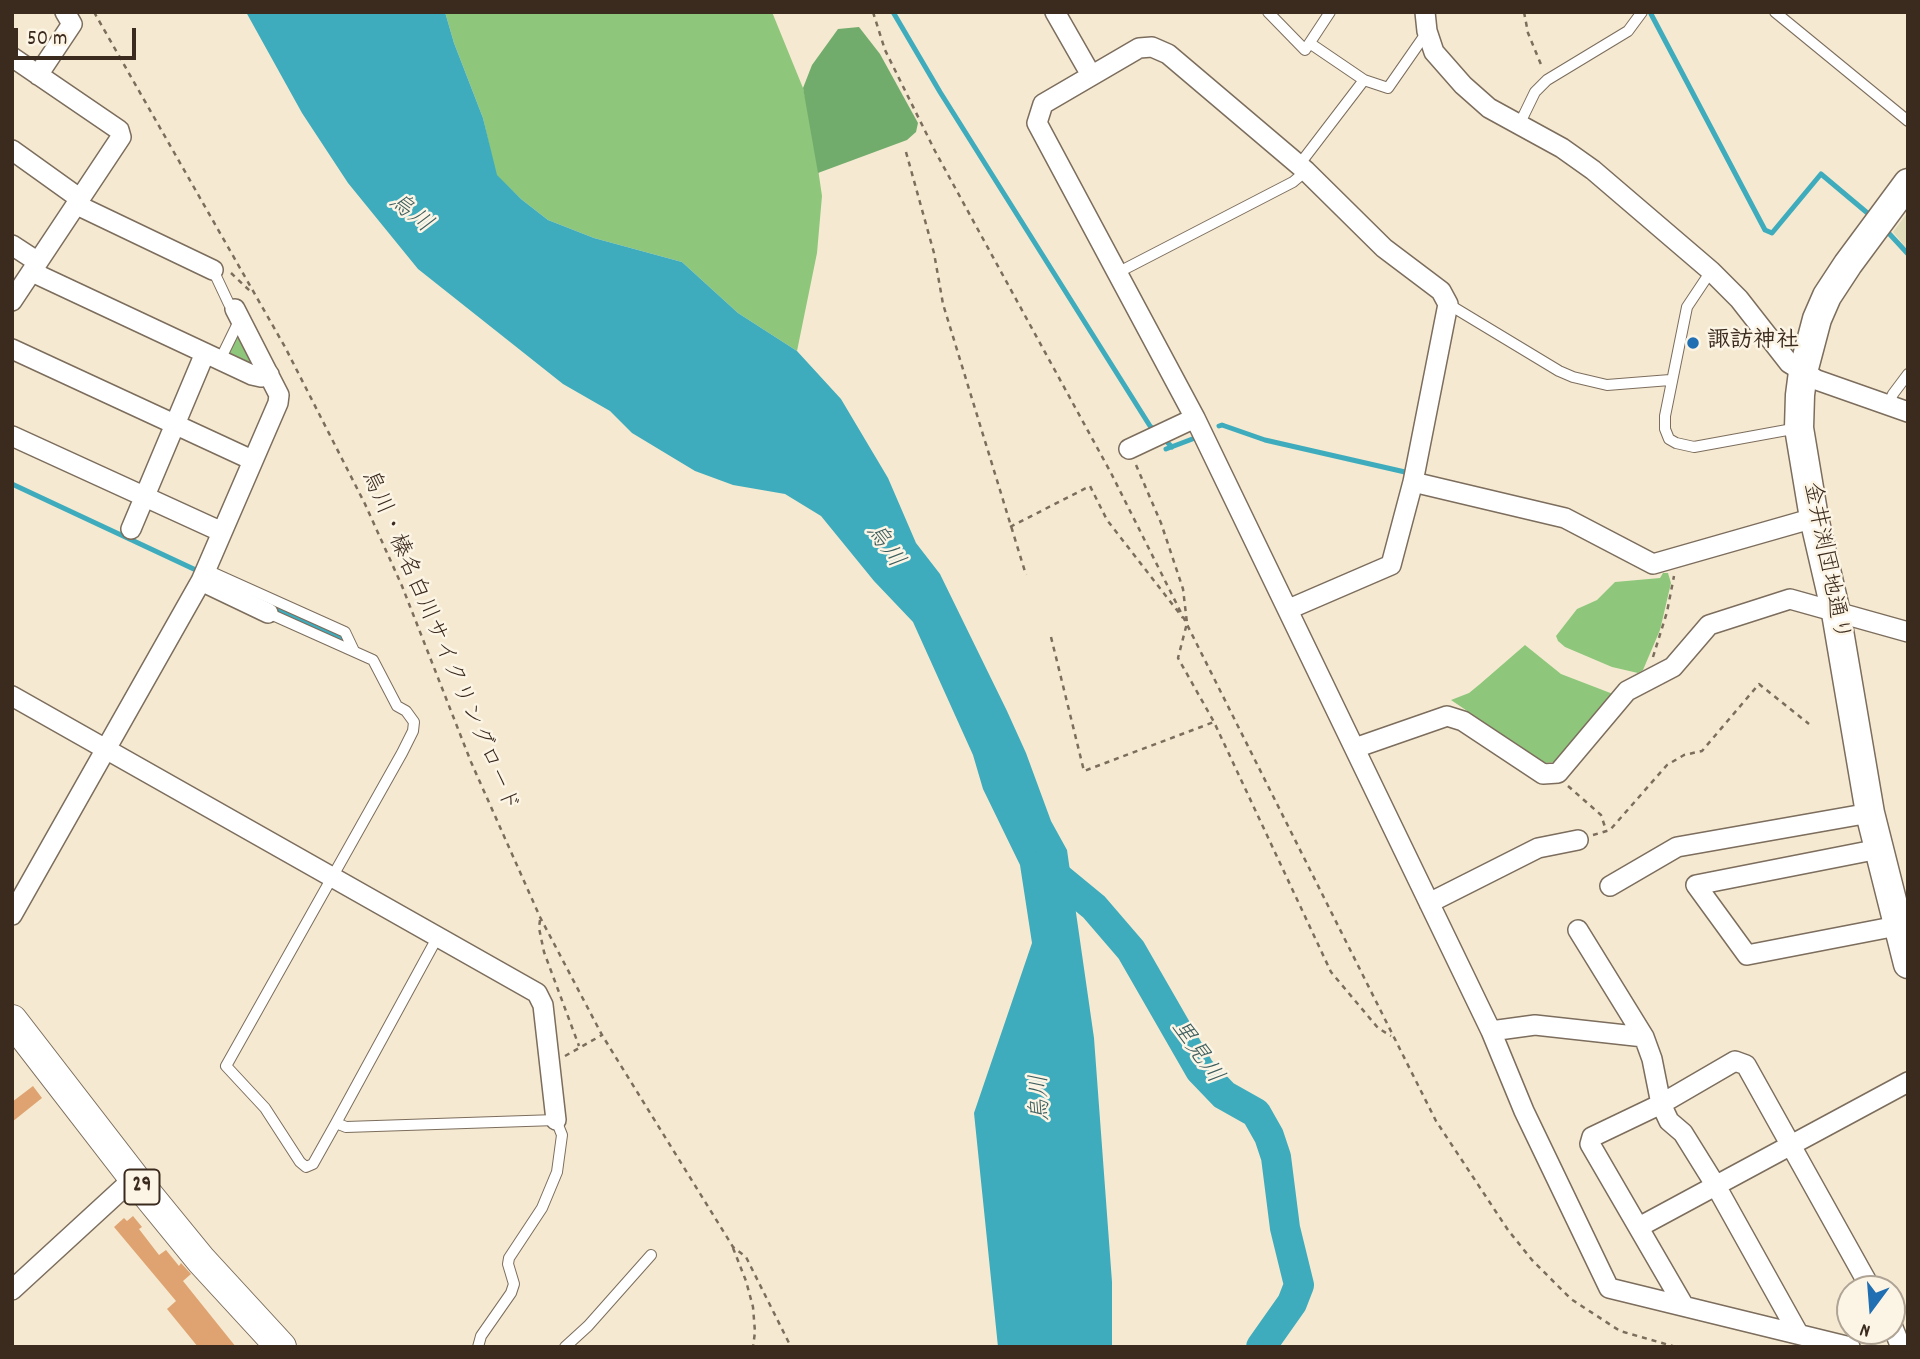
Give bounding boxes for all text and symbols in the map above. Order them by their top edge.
scale bar [18,14,140,58]
text: 50 m [27,25,67,55]
water label: 烏川 [381,189,437,241]
place label: 諏訪神社 [1707,329,1799,357]
marker: 諏訪神社 [1685,335,1701,351]
street label: 烏川・榛名白川サイクリングロード [353,467,523,817]
street label: 金井渕団地通り [1795,480,1853,644]
water label: 烏川 [857,519,909,575]
water label: 里見川 [1163,1015,1227,1091]
water label: 烏川 [1028,1074,1058,1122]
road number: 29 [124,1170,160,1204]
north arrow [1836,1275,1906,1345]
text: N [1857,1314,1874,1343]

